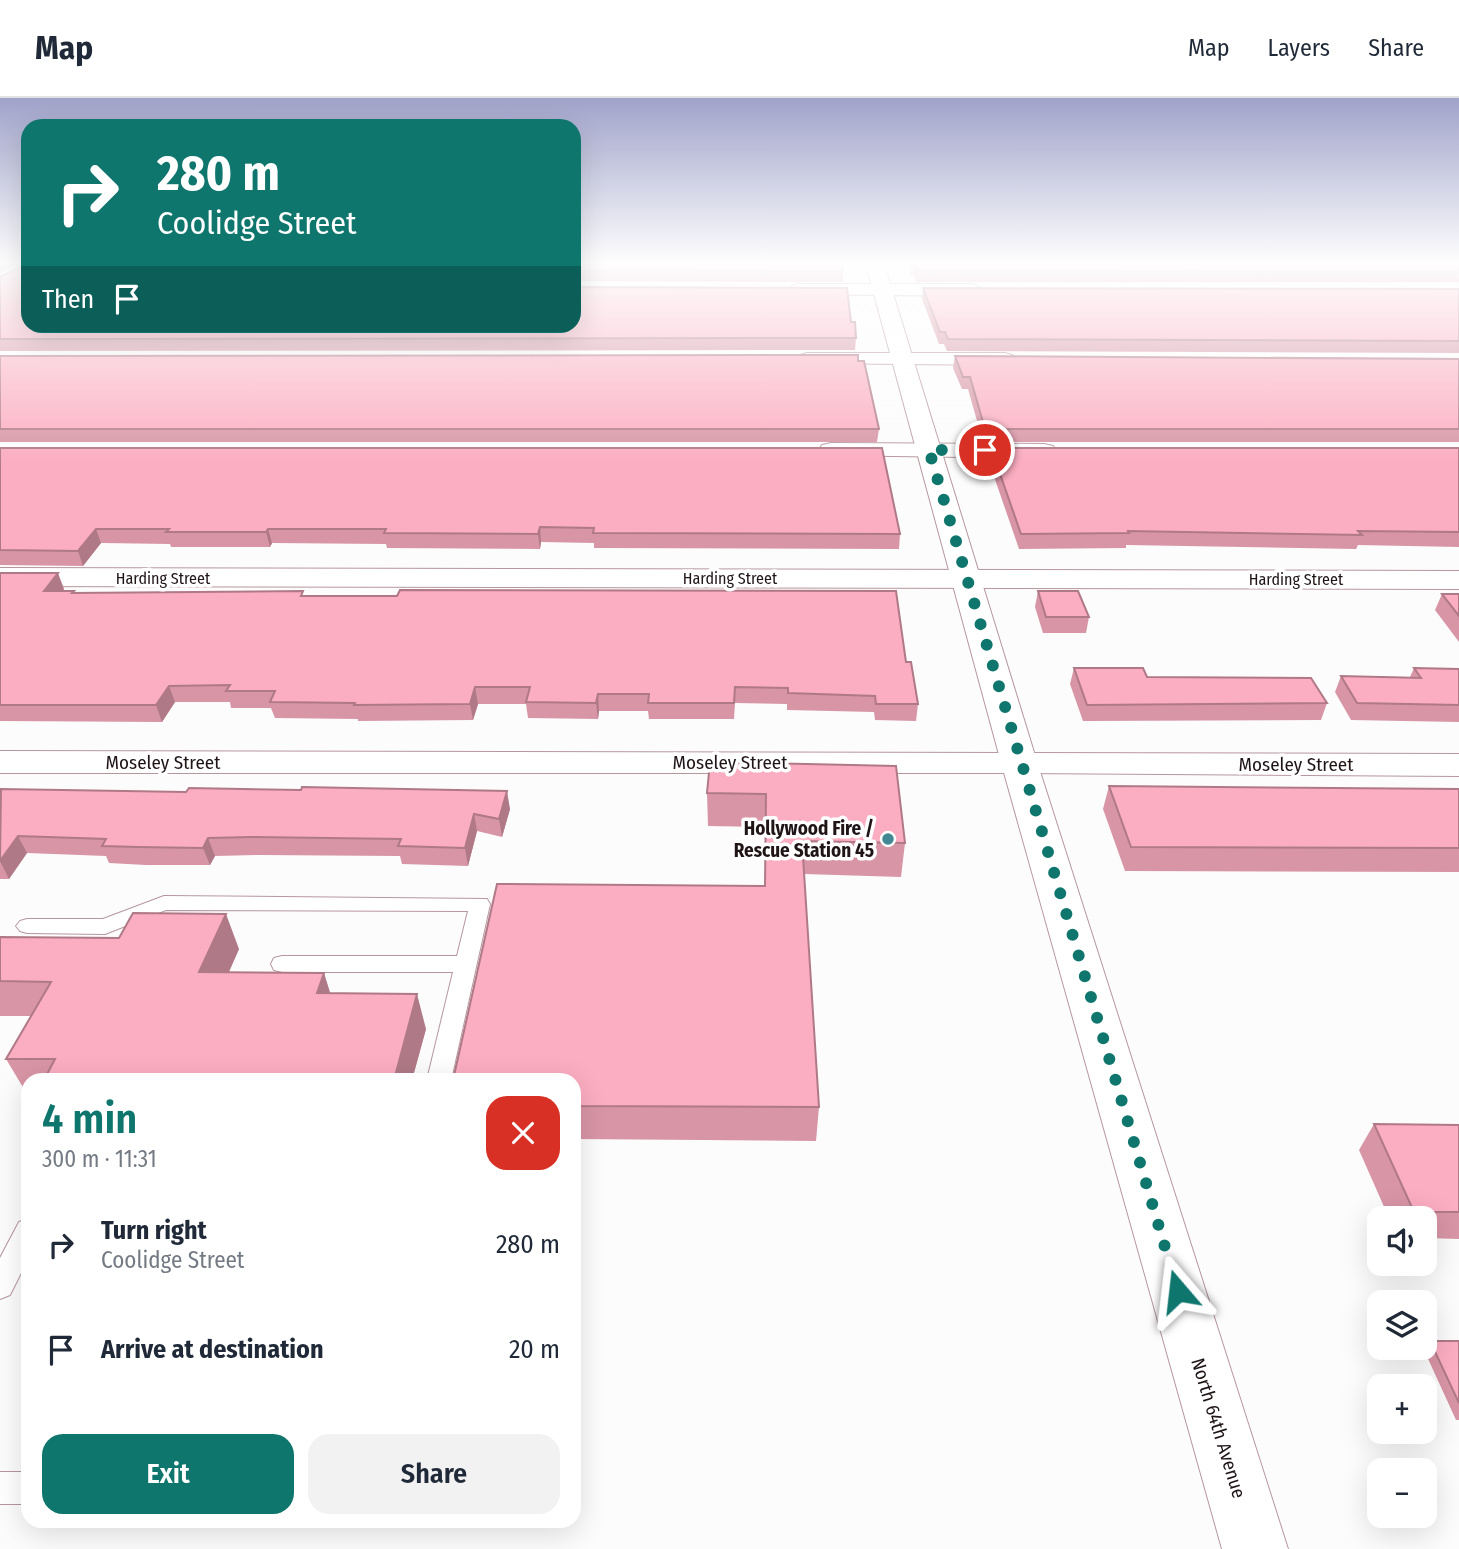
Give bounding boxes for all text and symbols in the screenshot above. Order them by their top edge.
text: Map [35,28,93,68]
text: Map [1188,34,1230,62]
text: Layers [1268,34,1330,62]
text: Share [1368,34,1424,62]
text: 280 m [157,144,280,203]
icon: right [42,147,133,238]
text: Coolidge Street [157,204,357,242]
icon: arrive [108,280,146,318]
text: Then [42,284,94,315]
pin [955,420,1015,480]
icon: arrive [966,431,1004,469]
street label: Harding Street [116,569,211,588]
street label: Harding Street [683,569,778,588]
street label: Harding Street [1249,570,1344,589]
street label: Moseley Street [106,751,221,774]
street label: Moseley Street [673,751,788,774]
street label: Moseley Street [1239,753,1354,776]
place label: Hollywood Fire / Rescue Station 45 [734,817,874,862]
marker: Hollywood Fire / Rescue Station 45 [880,831,896,847]
text: 4 min [42,1094,137,1144]
button: close [486,1096,560,1170]
text: 300 m · 11:31 [42,1145,157,1173]
map controls [1367,1206,1437,1528]
button: sound [1367,1206,1437,1276]
text: Turn right [101,1215,207,1246]
icon: right [42,1226,80,1264]
text: 280 m [496,1229,560,1260]
text: Coolidge Street [101,1246,244,1274]
position arrow [1141,1254,1215,1328]
button: layers [1367,1290,1437,1360]
icon: arrive [42,1331,80,1369]
text: Arrive at destination [101,1334,324,1365]
text: 20 m [509,1334,560,1365]
street label: North 64th Avenue [1186,1355,1251,1501]
button: + [1367,1374,1437,1444]
button: Exit [42,1434,294,1514]
button: Share [308,1434,560,1514]
button: − [1367,1458,1437,1528]

